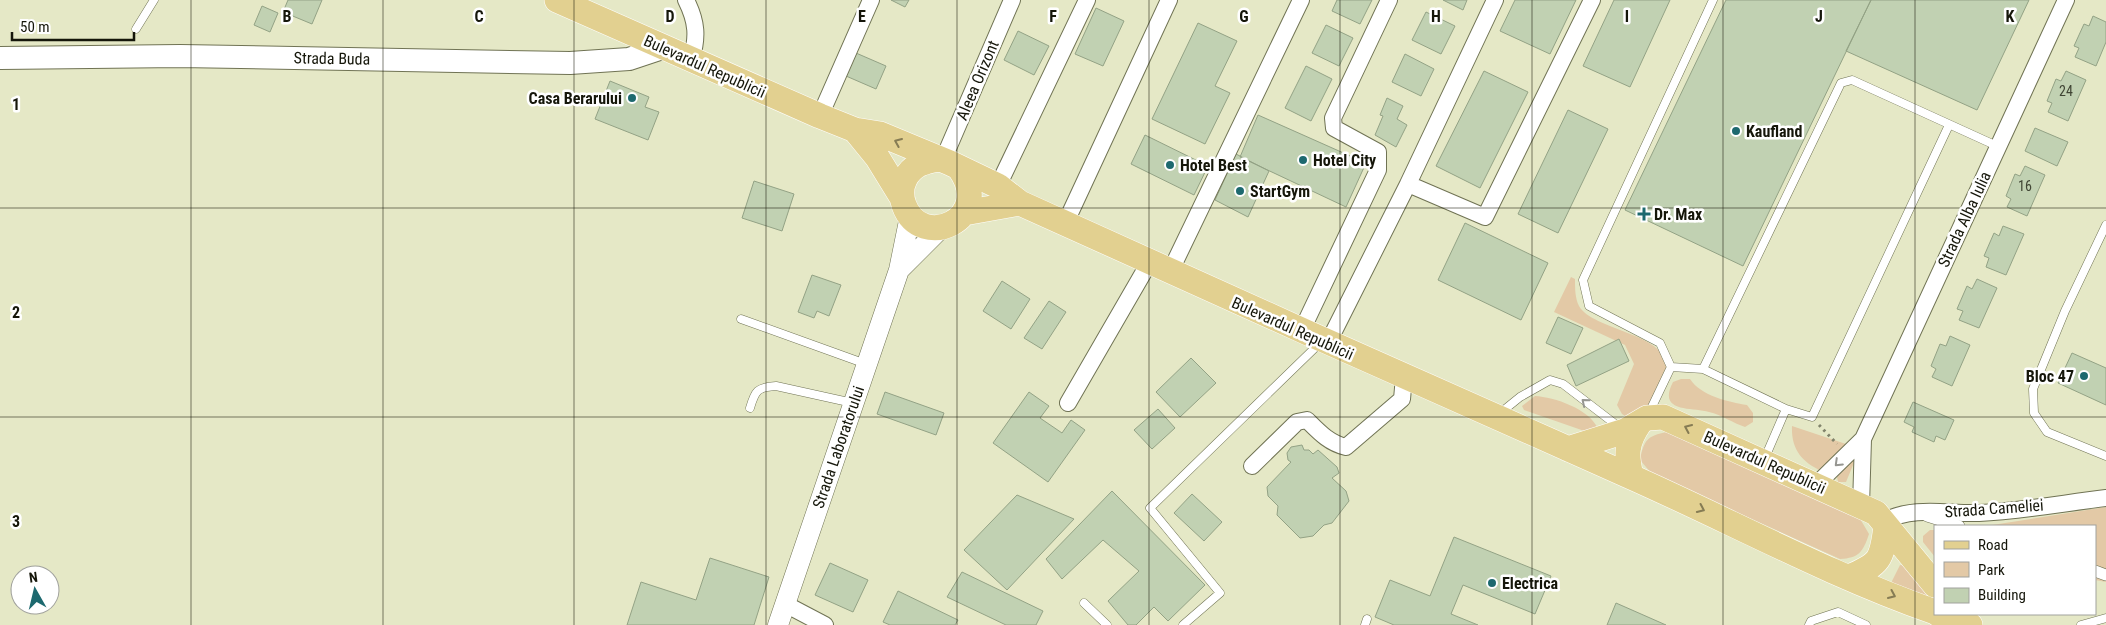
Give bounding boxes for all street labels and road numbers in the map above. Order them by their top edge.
street label: Bulevardul Republicii [641,31,769,102]
street label: Aleea Orizont [952,37,1003,123]
street label: Strada Buda [294,48,370,69]
street label: Strada Alba Iulia [1934,168,1995,270]
street label: Bulevardul Republicii [1229,293,1357,364]
street label: Strada Laboratorului [809,383,868,511]
street label: Bulevardul Republicii [1701,427,1829,498]
street label: Strada Cameliei [1944,496,2044,521]

